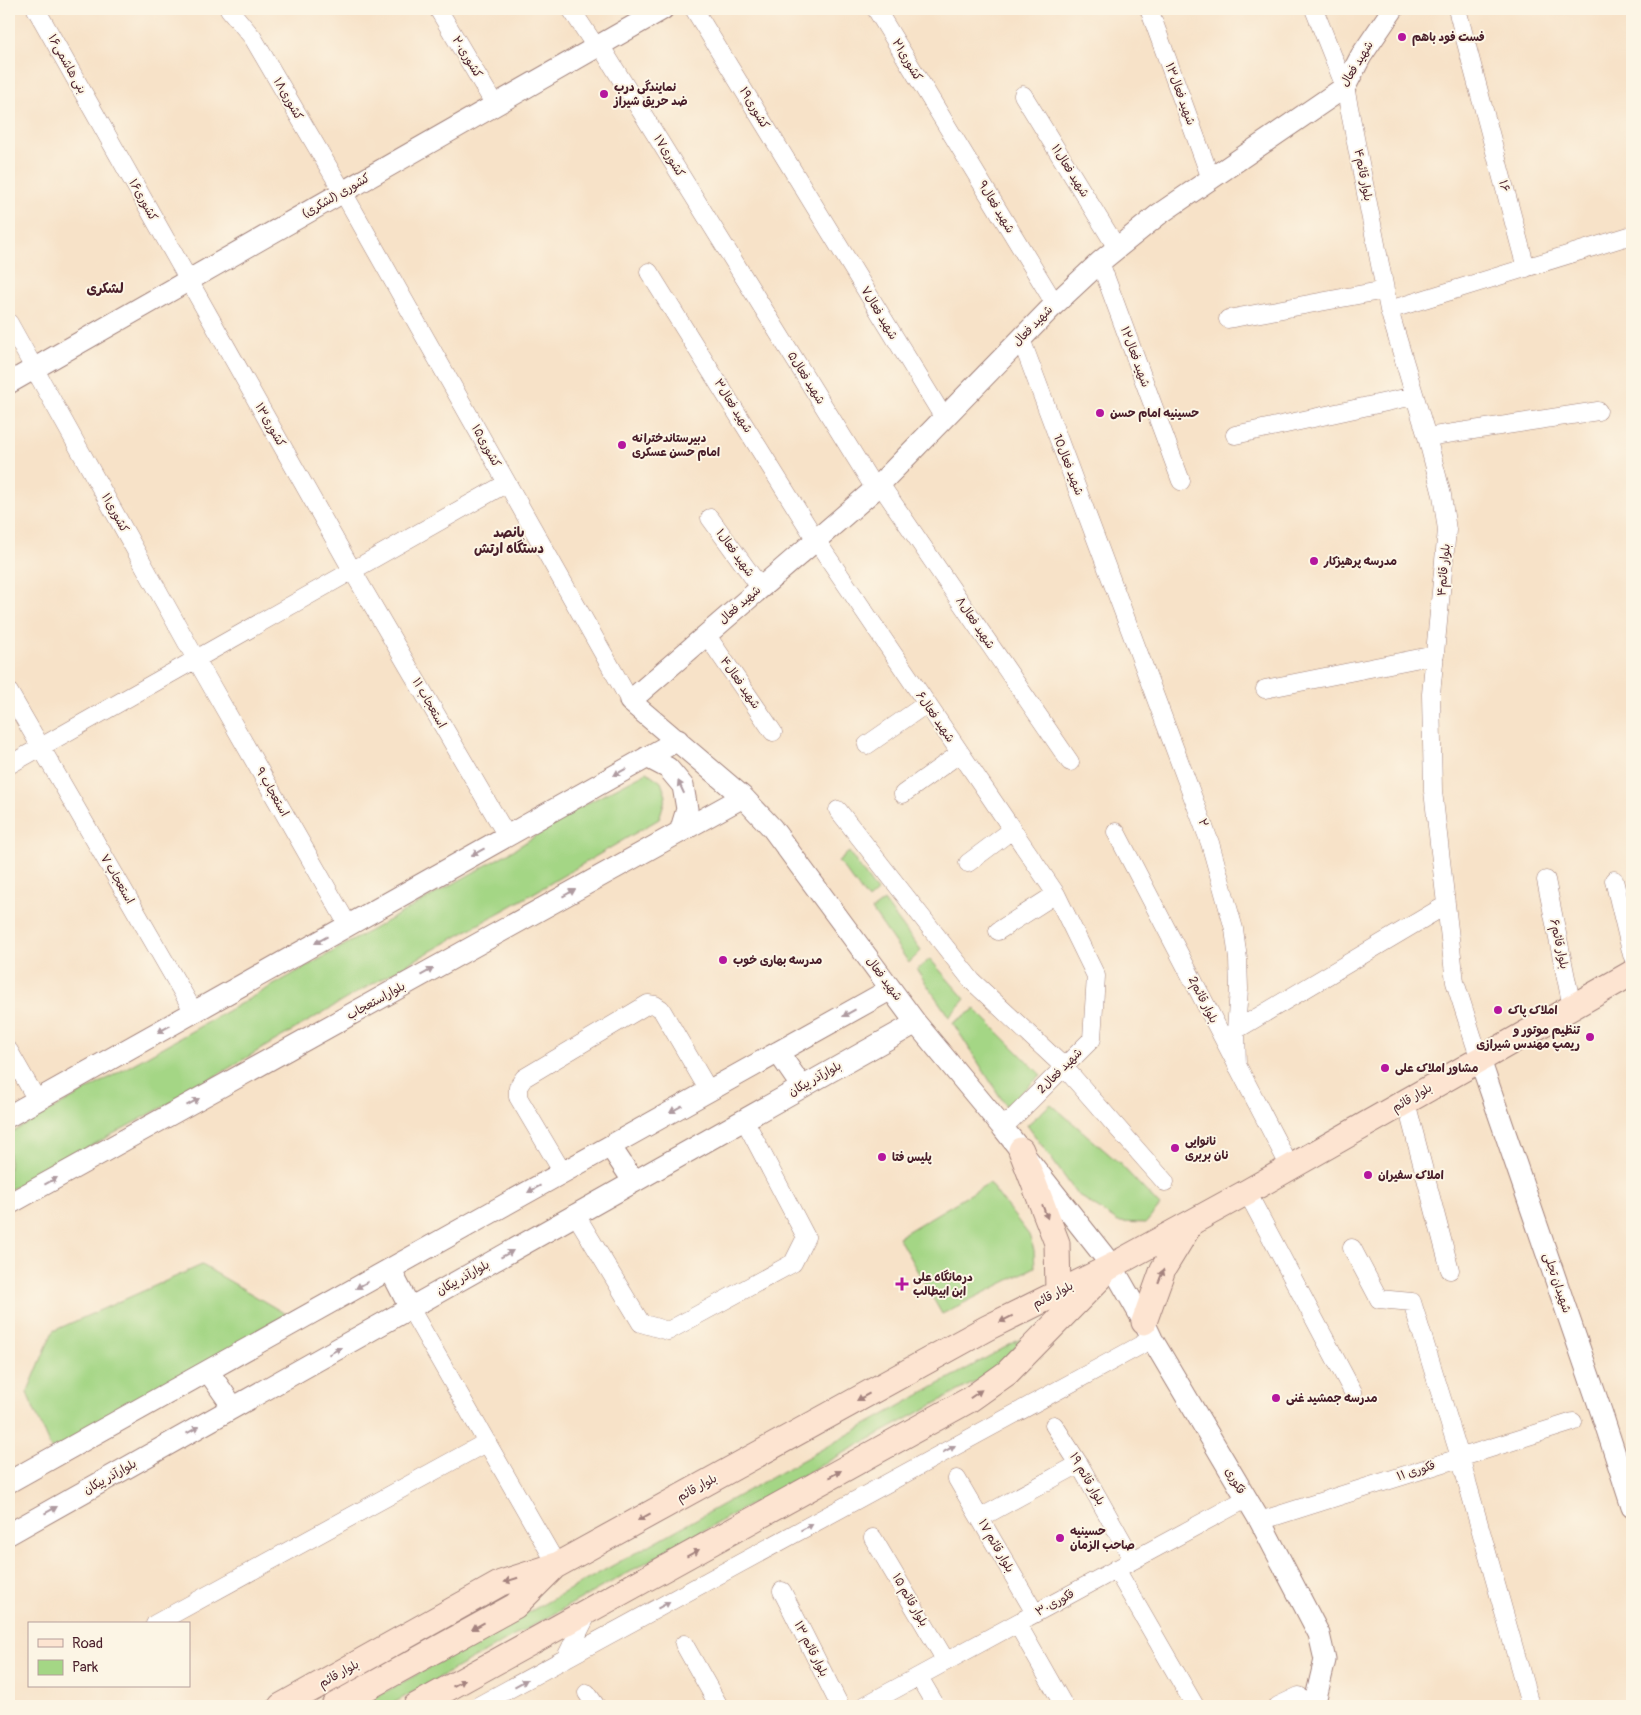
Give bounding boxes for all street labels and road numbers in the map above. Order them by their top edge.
street label: بنی هاشمی۱۶ [45,32,89,96]
street label: کشوری۲۰ [449,33,485,81]
street label: ۲۱کشوری [889,36,925,84]
street label: شهید فعال [1337,38,1377,90]
street label: شهید فعال۱۳ [1162,61,1198,127]
street label: کشوری۱۸ [270,75,306,123]
street label: ۱۹کشوری [736,84,772,132]
street label: ۱۷کشوری [650,132,688,180]
street label: شهید فعال۱۱ [1048,142,1092,200]
street label: بلوار قائم۴ [1350,148,1375,203]
street label: کشوری (لشکری) [299,170,373,222]
street label: کشوری۱۶ [125,176,161,224]
street label: شهید فعال۹ [974,178,1018,236]
street label: ۱۶ [1495,178,1513,194]
street label: شهید فعال۷ [857,284,901,342]
street label: شهید فعال [1010,302,1056,350]
street label: شهید فعال۱۲ [1117,325,1153,389]
street label: شهید فعال۵ [784,349,828,407]
street label: شهید فعال۳ [710,376,756,436]
street label: ۱۳کشوری [251,400,289,450]
street label: کشوری۱۵ [468,422,504,470]
street label: 10شهید فعال [1050,432,1086,498]
street label: ۱۱کشوری [98,491,132,535]
street label: شهید فعال۱ [713,526,757,580]
street label: بلوار قائم۴ [1434,543,1455,597]
street label: شهید فعال [716,583,764,627]
street label: شهید فعال۸ [952,594,998,652]
street label: شهید فعال۴ [717,654,763,712]
street label: استعجاب ۱۱ [409,675,449,731]
street label: شهید فعال۶ [912,689,958,745]
street label: استعجاب ۹ [252,765,292,819]
street label: ۲ [1195,817,1211,829]
street label: استعجاب ۷ [97,851,137,907]
street label: بلوار قائم۶ [1545,917,1572,971]
street label: شهید فعال [863,954,905,1004]
street label: 2بلوار قائم [1184,974,1221,1026]
street label: بلواراستعجاب [344,979,408,1023]
street label: شهید فعال2 [1034,1045,1086,1097]
street label: بلوارآذر پیکان [786,1058,844,1100]
street label: بلوار قائم [1389,1081,1435,1116]
street label: شهیدان تجلی [1540,1251,1574,1315]
street label: بلوارآذر پیکان [434,1257,492,1299]
street label: بلوار قائم [1030,1278,1076,1313]
street label: بلوار قائم ۱۹ [1065,1450,1108,1508]
street label: بلوارآذر پیکان [81,1456,139,1498]
street label: فکوری ۱۱ [1395,1458,1437,1484]
street label: فکوری [1221,1465,1249,1497]
street label: بلوار قائم [674,1471,720,1506]
street label: بلوار قائم ۱۷ [974,1517,1017,1576]
street label: بلوار قائم ۱۵ [888,1571,931,1630]
street label: فکوری۳۰ [1033,1586,1077,1620]
street label: بلوار قائم ۱۳ [790,1619,831,1680]
street label: بلوار قائم [316,1657,362,1692]

